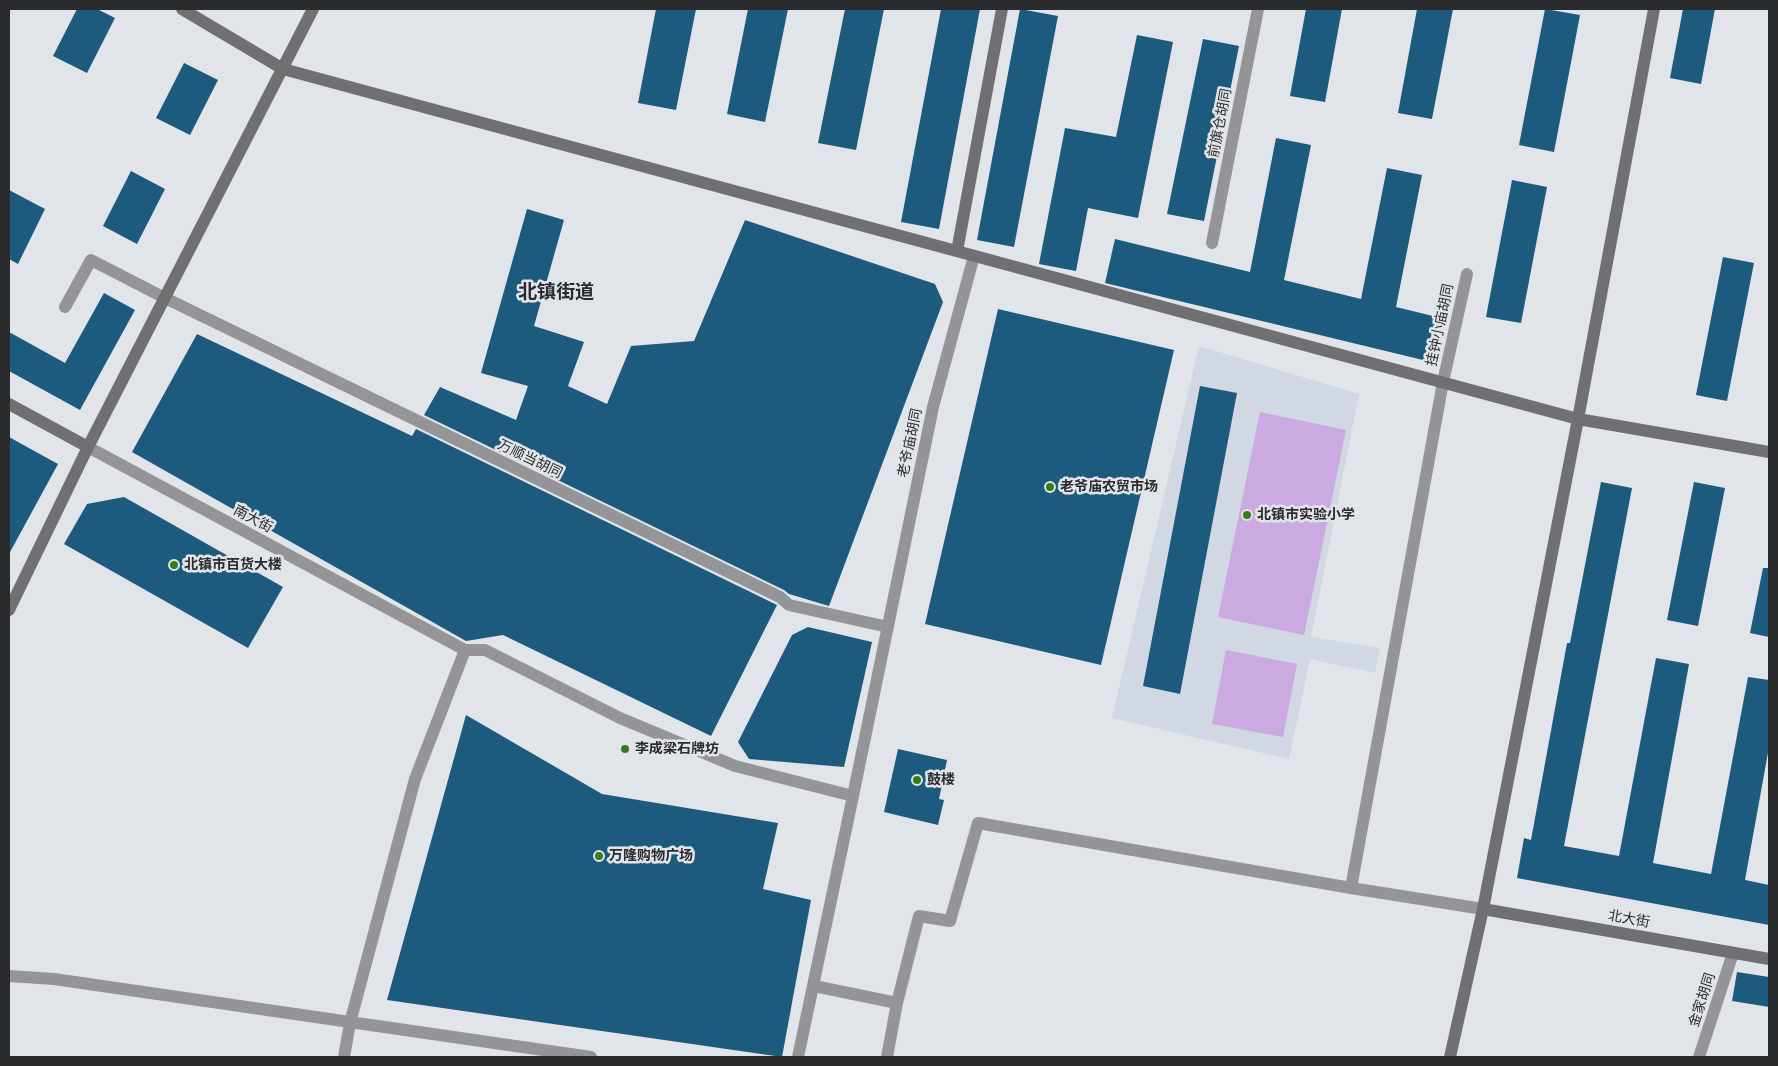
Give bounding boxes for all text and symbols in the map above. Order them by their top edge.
street label: 前旗仓胡同 [1205,87,1235,159]
district label: 北镇街道 [518,281,594,303]
street label: 挂钟小庙胡同 [1423,282,1457,368]
street label: 老爷庙胡同 [895,407,925,479]
street label: 万顺当胡同 [495,436,565,482]
place label: 老爷庙农贸市场 [1060,479,1158,495]
marker: 老爷庙农贸市场 [1044,481,1056,493]
street label: 南大街 [231,502,275,536]
place label: 北镇市实验小学 [1257,507,1355,523]
marker: 北镇市实验小学 [1241,509,1253,521]
place label: 北镇市百货大楼 [184,557,282,573]
marker: 北镇市百货大楼 [168,559,180,571]
place label: 李成梁石牌坊 [635,741,719,757]
marker: 李成梁石牌坊 [619,743,631,755]
place label: 鼓楼 [927,772,955,788]
marker: 鼓楼 [911,774,923,786]
place label: 万隆购物广场 [609,848,693,864]
marker: 万隆购物广场 [593,850,605,862]
street label: 北大街 [1607,907,1651,931]
street label: 金家胡同 [1685,971,1719,1029]

